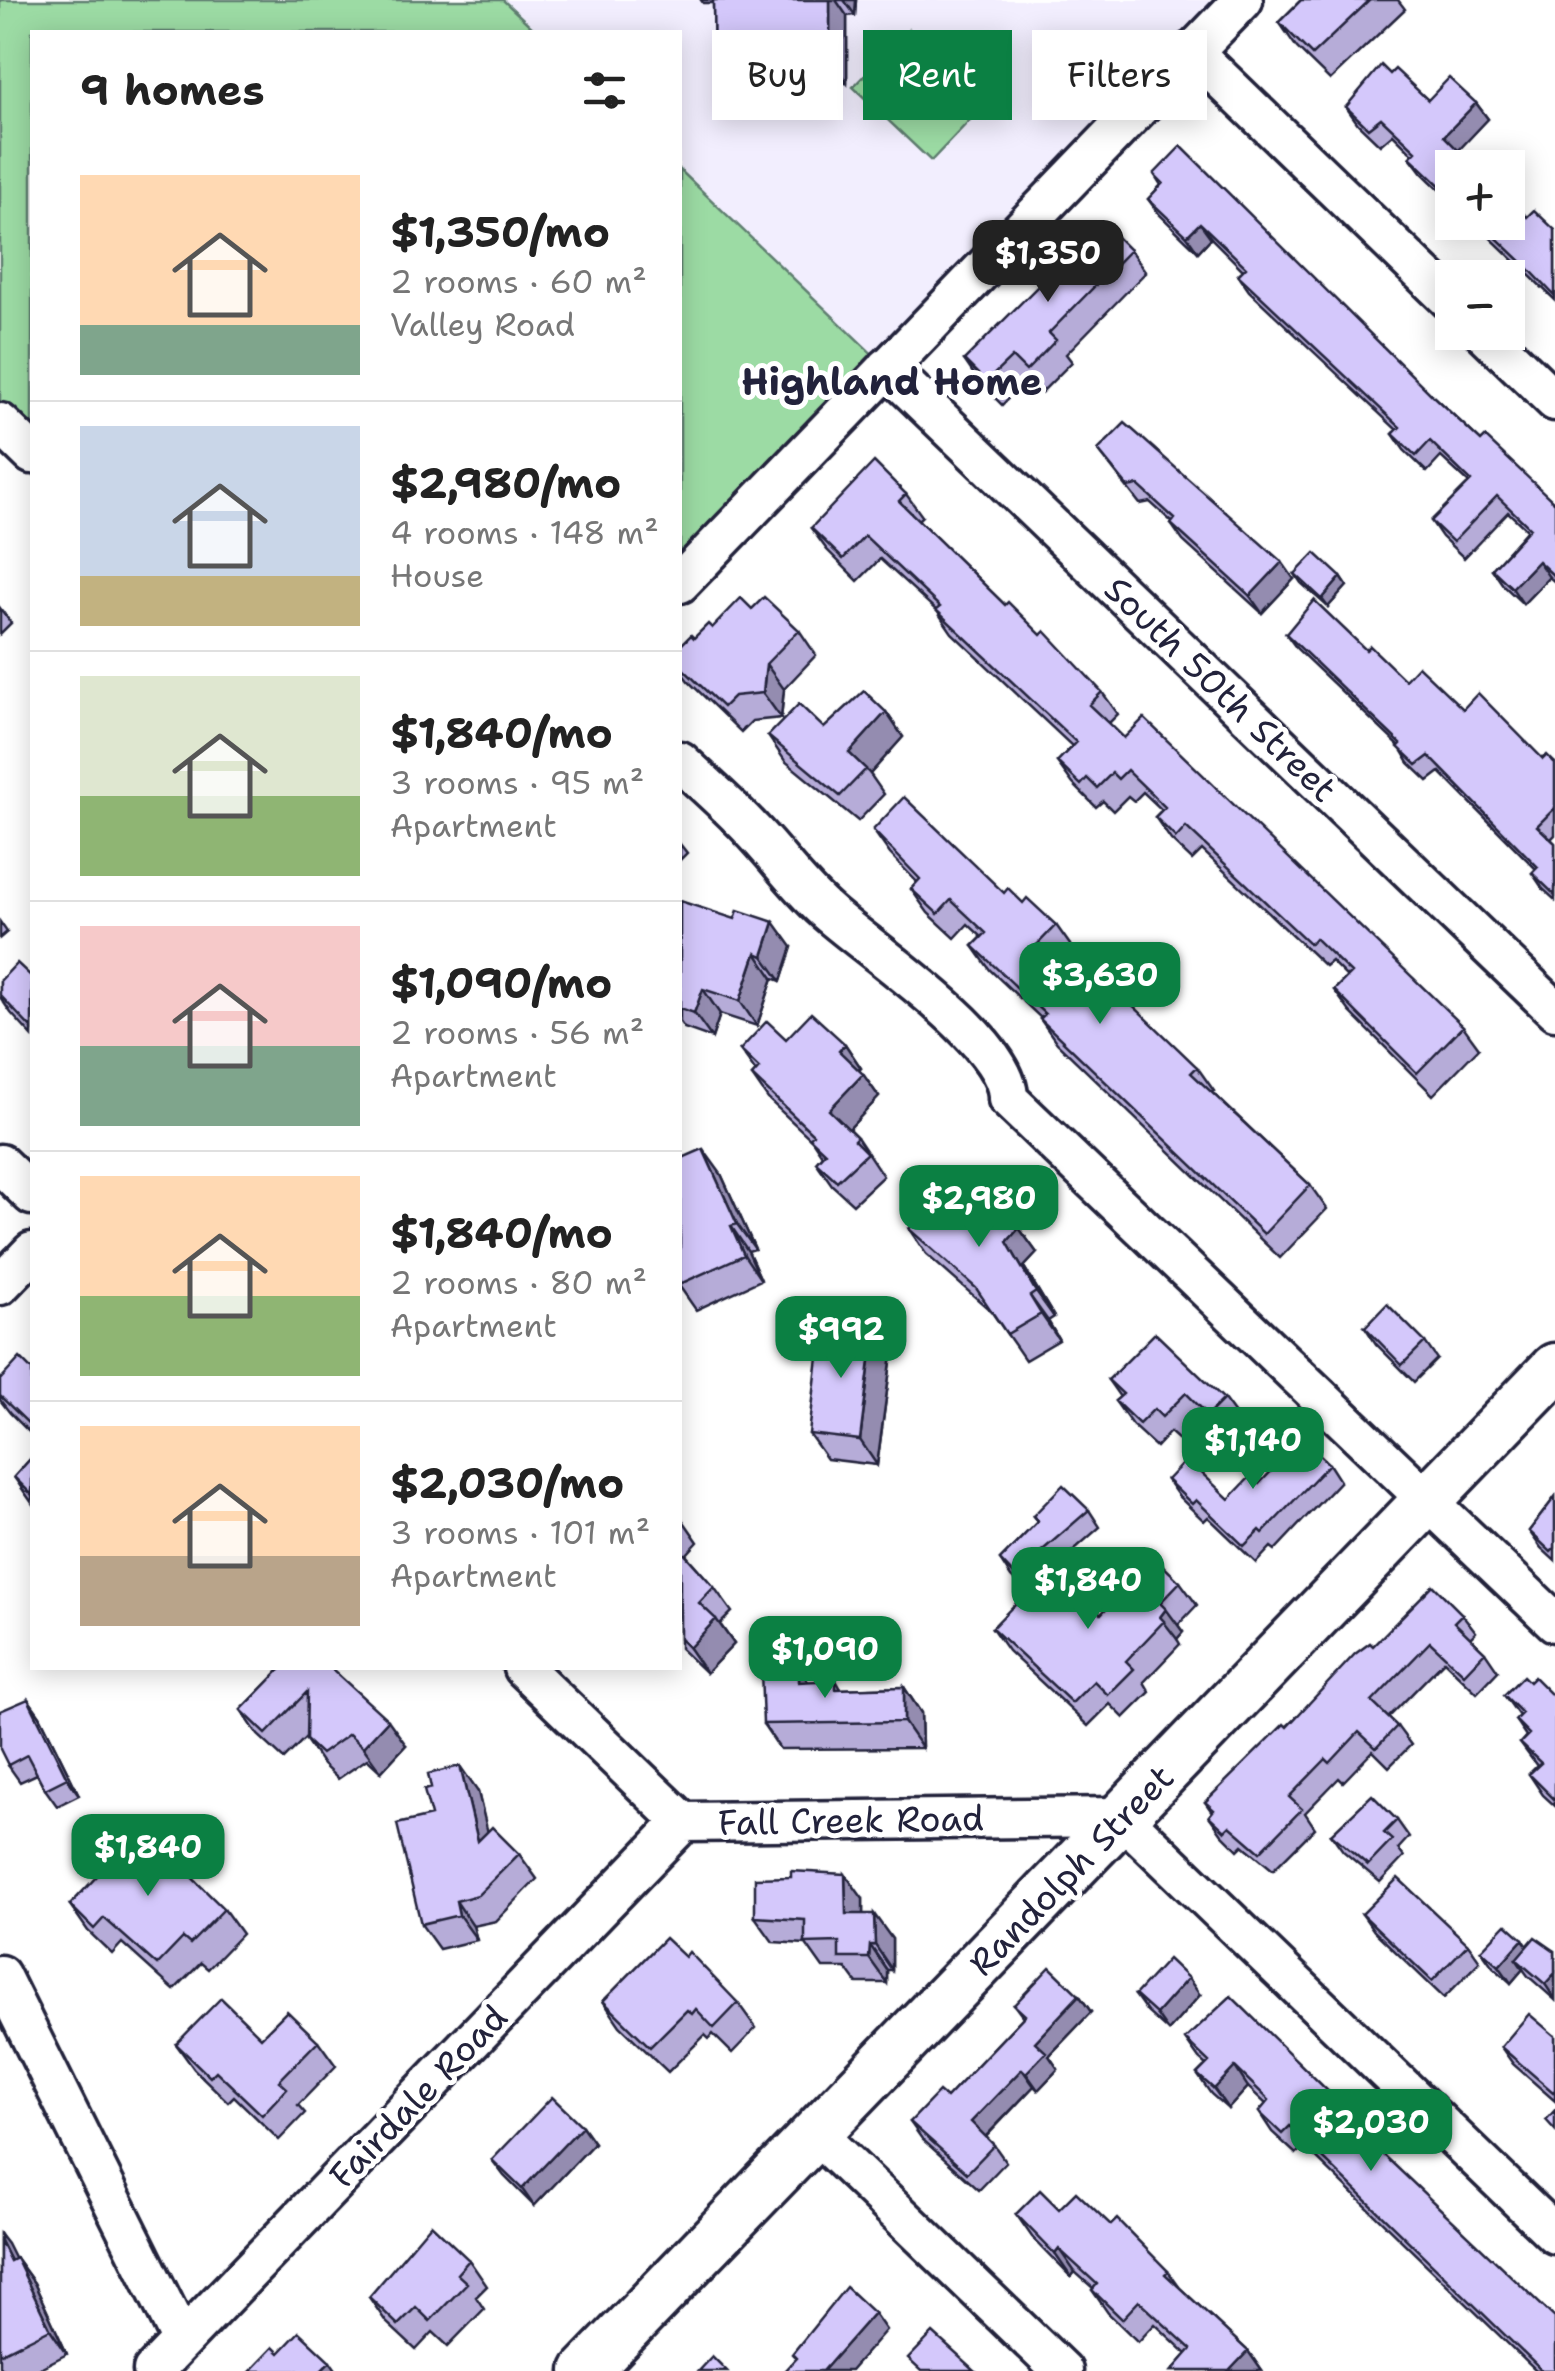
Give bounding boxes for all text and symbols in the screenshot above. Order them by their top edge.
chip: Buy [712,30,843,120]
chip: Rent [863,30,1012,120]
chip: Filters [1032,30,1207,120]
text: 9 homes [80,62,265,118]
icon: filters [577,63,632,118]
map controls [1435,150,1525,350]
button: + [1435,150,1525,240]
text: $1,350/mo [390,204,610,260]
icon: home [160,215,280,335]
pin: $1,350 [967,220,1129,305]
text: $1,350 [995,231,1101,274]
text: 2 rooms · 60 m² [390,260,647,303]
button: − [1435,260,1525,350]
text: Valley Road [390,303,575,346]
district label: Highland Home [741,356,1043,407]
text: $2,980/mo [390,455,621,511]
icon: home [160,466,280,586]
text: 4 rooms · 148 m² [390,511,659,554]
text: House [390,554,484,597]
street label: South 50th Street [1095,566,1347,812]
text: $1,840/mo [390,705,613,761]
icon: home [160,716,280,836]
text: 3 rooms · 95 m² [390,761,644,804]
text: Apartment [390,804,557,847]
pin: $3,630 [1019,942,1181,1027]
text: $3,630 [1041,953,1159,996]
text: $1,090/mo [390,955,612,1011]
icon: home [160,966,280,1086]
text: 2 rooms · 56 m² [390,1011,644,1054]
text: Apartment [390,1054,557,1097]
pin: $2,980 [898,1165,1060,1250]
text: $2,980 [921,1176,1037,1219]
text: $1,840/mo [390,1205,613,1261]
icon: home [160,1216,280,1336]
text: 2 rooms · 80 m² [390,1261,647,1304]
pin: $992 [782,1296,900,1381]
text: Apartment [390,1304,557,1347]
text: $992 [797,1307,885,1350]
pin: $1,140 [1172,1407,1334,1492]
text: $1,140 [1204,1418,1302,1461]
text: $2,030/mo [390,1455,624,1511]
icon: home [160,1466,280,1586]
text: 3 rooms · 101 m² [390,1511,650,1554]
pin: $1,840 [1007,1547,1169,1632]
text: Apartment [390,1554,557,1597]
text: $1,840 [1034,1558,1143,1601]
pin: $1,090 [744,1616,906,1701]
text: $1,090 [771,1627,879,1670]
street label: Randolph Street [958,1754,1184,1986]
street label: Fall Creek Road [718,1794,984,1846]
pin: $1,840 [67,1814,229,1899]
text: $1,840 [94,1825,203,1868]
street label: Fairdale Road [319,1994,517,2198]
pin: $2,030 [1290,2089,1452,2174]
text: $2,030 [1312,2100,1430,2143]

